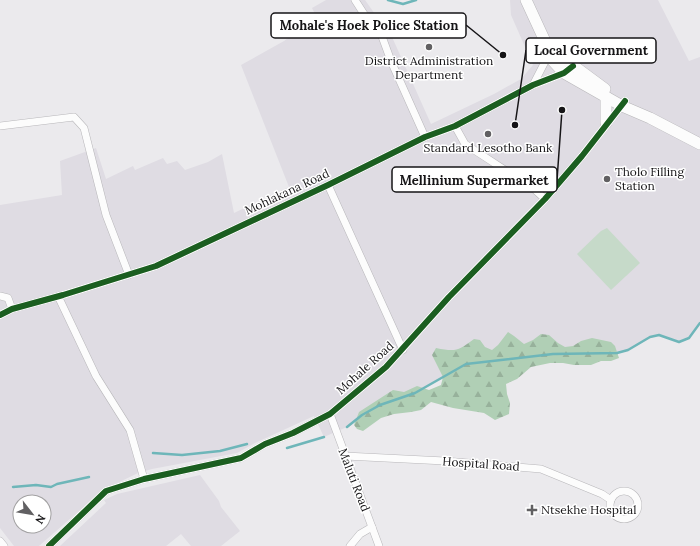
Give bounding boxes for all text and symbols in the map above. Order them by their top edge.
callout: Mohale's Hoek Police Station [271,13,466,38]
text: Mohale's Hoek Police Station [280,17,459,34]
callout: Local Government [526,38,656,63]
marker: District Administration Department [424,42,434,52]
text: Local Government [534,42,649,59]
place label: District Administration Department [365,53,493,82]
marker: Standard Lesotho Bank [483,129,493,139]
place label: Standard Lesotho Bank [423,140,553,155]
place label: Tholo Filling Station [615,164,684,193]
street label: Mohlakana Road [242,165,332,218]
callout: Mellinium Supermarket [392,167,557,192]
text: Mellinium Supermarket [399,172,549,189]
marker: Tholo Filling Station [602,174,612,184]
street label: Mohale Road [333,338,396,397]
street label: Maluti Road [336,446,373,514]
street label: Hospital Road [442,453,520,474]
north arrow [12,494,52,534]
place label: Ntsekhe Hospital [541,502,637,517]
marker: Ntsekhe Hospital [526,504,538,516]
text: N [32,512,49,527]

